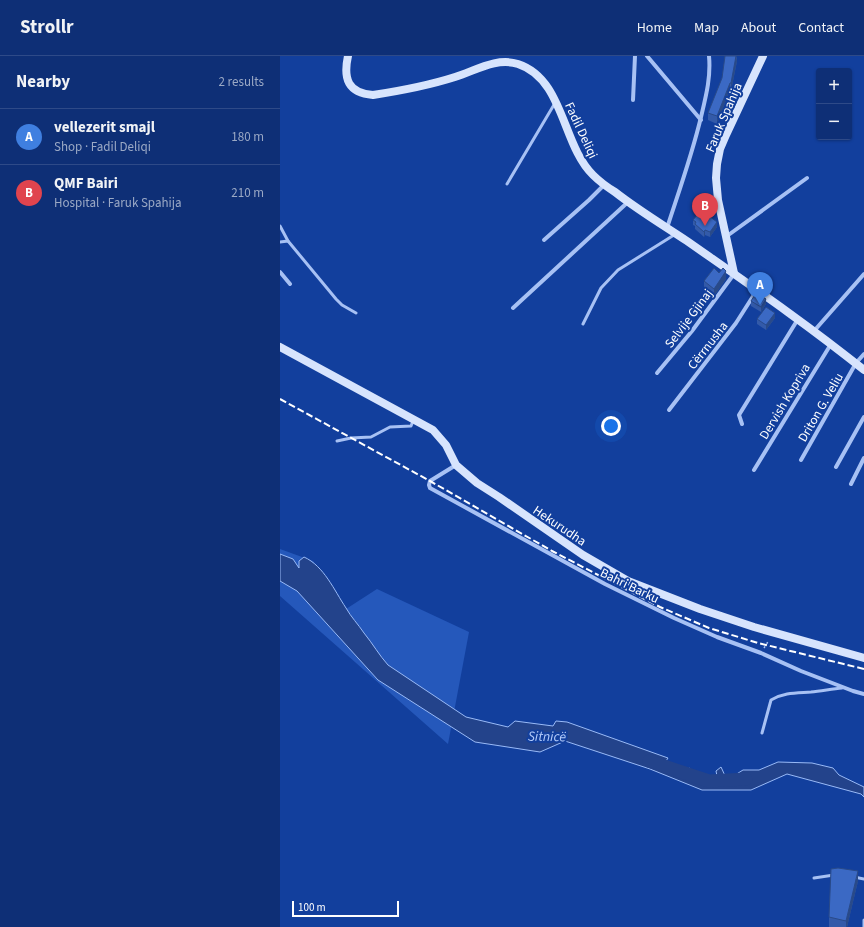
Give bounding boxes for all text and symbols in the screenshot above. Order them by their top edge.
text: Strollr [20,14,74,41]
text: Home [637,18,672,38]
text: Map [694,18,719,38]
text: About [741,18,776,38]
text: Contact [798,18,844,38]
map controls [816,68,852,140]
button: + [816,68,852,104]
text: Nearby [16,70,70,94]
text: 2 results [219,73,264,91]
street label: Faruk Spahija [701,80,747,155]
street label: Fadil Deliqi [560,99,602,162]
button: − [816,104,852,140]
text: vellezerit smajl [54,117,155,138]
text: A [25,128,33,146]
text: 180 m [231,128,264,146]
text: Shop · Fadil Deliqi [54,138,151,156]
text: QMF Bairi [54,173,118,194]
text: B [25,184,33,202]
text: 210 m [231,184,264,202]
pin: B [692,193,718,226]
text: Hospital · Faruk Spahija [54,194,182,212]
pin: A [747,272,773,305]
street label: Selvije Gjinaj [661,285,717,352]
street label: Cërrnusha [683,318,732,373]
street label: Dervish Kopriva [755,360,815,443]
street label: Driton G. Veliu [794,370,848,445]
your location [601,416,621,436]
street label: Hekurudha [529,501,590,550]
street label: Bahri Barku [597,564,662,608]
water label: Sitnicë [528,727,567,747]
scale bar [292,899,399,918]
text: 100 m [298,900,326,915]

